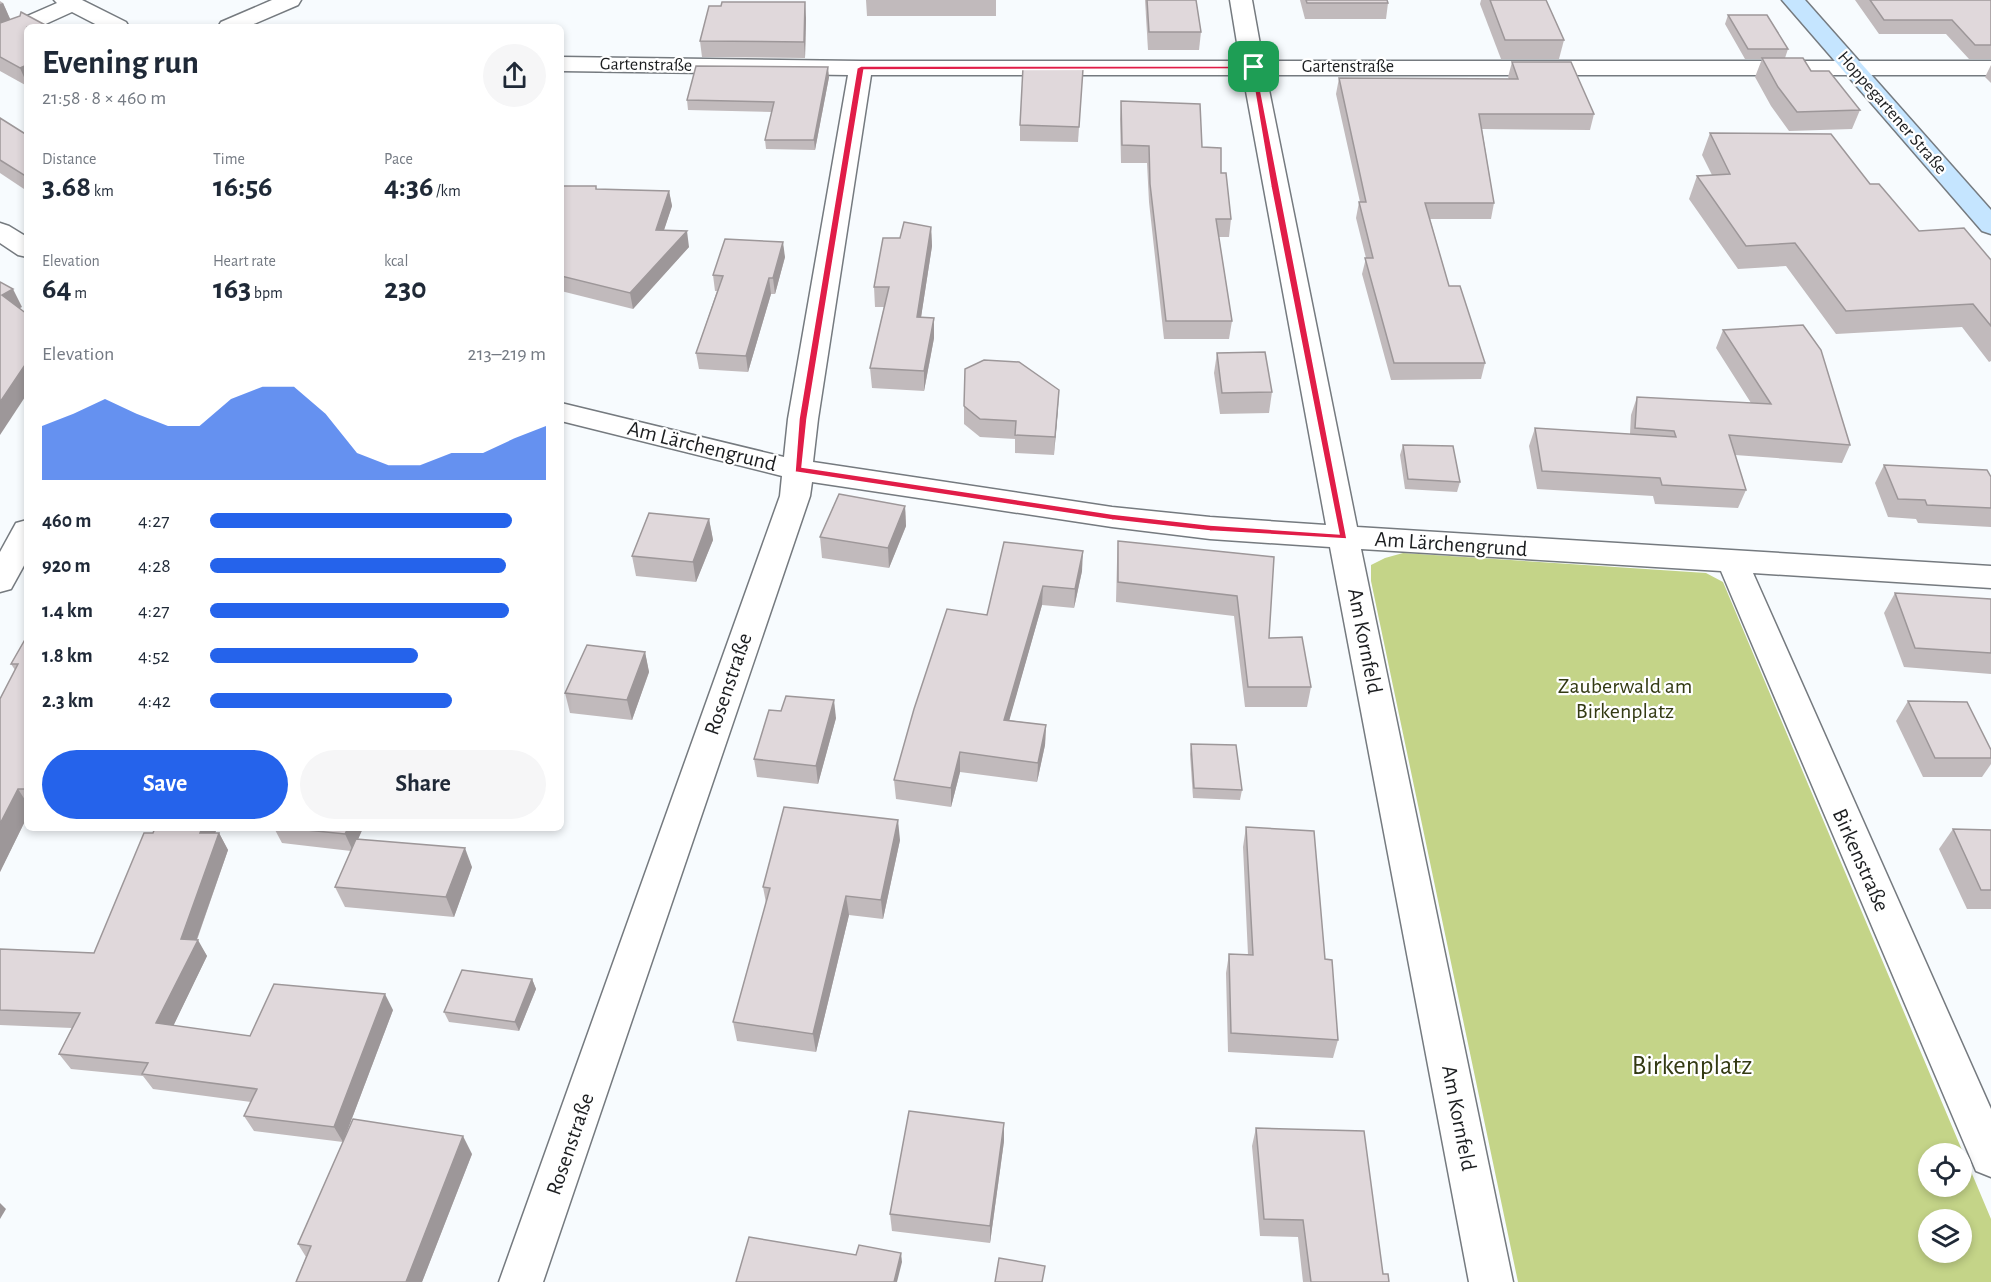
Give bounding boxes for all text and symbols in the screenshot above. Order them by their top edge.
pin [1228,41,1279,92]
button: share [483,44,546,107]
text: Evening run [42,47,199,80]
street label: Hoppegartener Straße [1834,48,1950,178]
icon: arrive [1237,50,1270,83]
street label: Gartenstraße [600,55,692,75]
street label: Gartenstraße [1302,58,1394,76]
text: 21:58 · 8 × 460 m [42,88,166,108]
text: Distance [42,151,96,167]
text: Time [213,151,245,167]
text: Pace [384,151,413,167]
text: 3.68 [42,172,91,202]
text: 16:56 [213,172,273,202]
text: 4:36 [384,172,433,202]
text: km [91,183,114,199]
text: /km [433,183,461,199]
text: Elevation [42,253,100,269]
text: Heart rate [213,253,276,269]
text: kcal [384,253,408,269]
text: 64 [42,274,72,304]
text: 163 [213,274,251,304]
text: 230 [384,274,427,304]
text: m [72,285,87,301]
text: bpm [251,285,283,301]
text: Elevation [42,344,114,364]
text: 213–219 m [468,344,546,364]
street label: Am Lärchengrund [625,417,779,475]
text: 460 m [42,511,91,531]
text: 4:27 [138,511,170,531]
street label: Am Lärchengrund [1374,528,1528,560]
text: 920 m [42,556,91,576]
text: 4:28 [138,556,171,576]
street label: Am Kornfeld [1344,586,1386,696]
text: 1.4 km [42,601,93,621]
text: 4:27 [138,601,170,621]
street label: Rosenstraße [700,630,756,738]
text: 1.8 km [42,646,93,666]
text: 4:52 [138,646,170,666]
park label: Zauberwald am Birkenplatz [1558,675,1692,722]
text: 2.3 km [42,691,94,711]
text: 4:42 [138,691,171,711]
button: Save [42,750,288,819]
button: Share [300,750,546,819]
street label: Birkenstraße [1829,805,1893,915]
park label: Birkenplatz [1632,1052,1752,1079]
street label: Am Kornfeld [1438,1063,1480,1173]
street label: Rosenstraße [542,1090,598,1198]
map controls [1918,1143,1972,1263]
button: locate [1918,1143,1972,1197]
button: layers [1918,1209,1972,1263]

